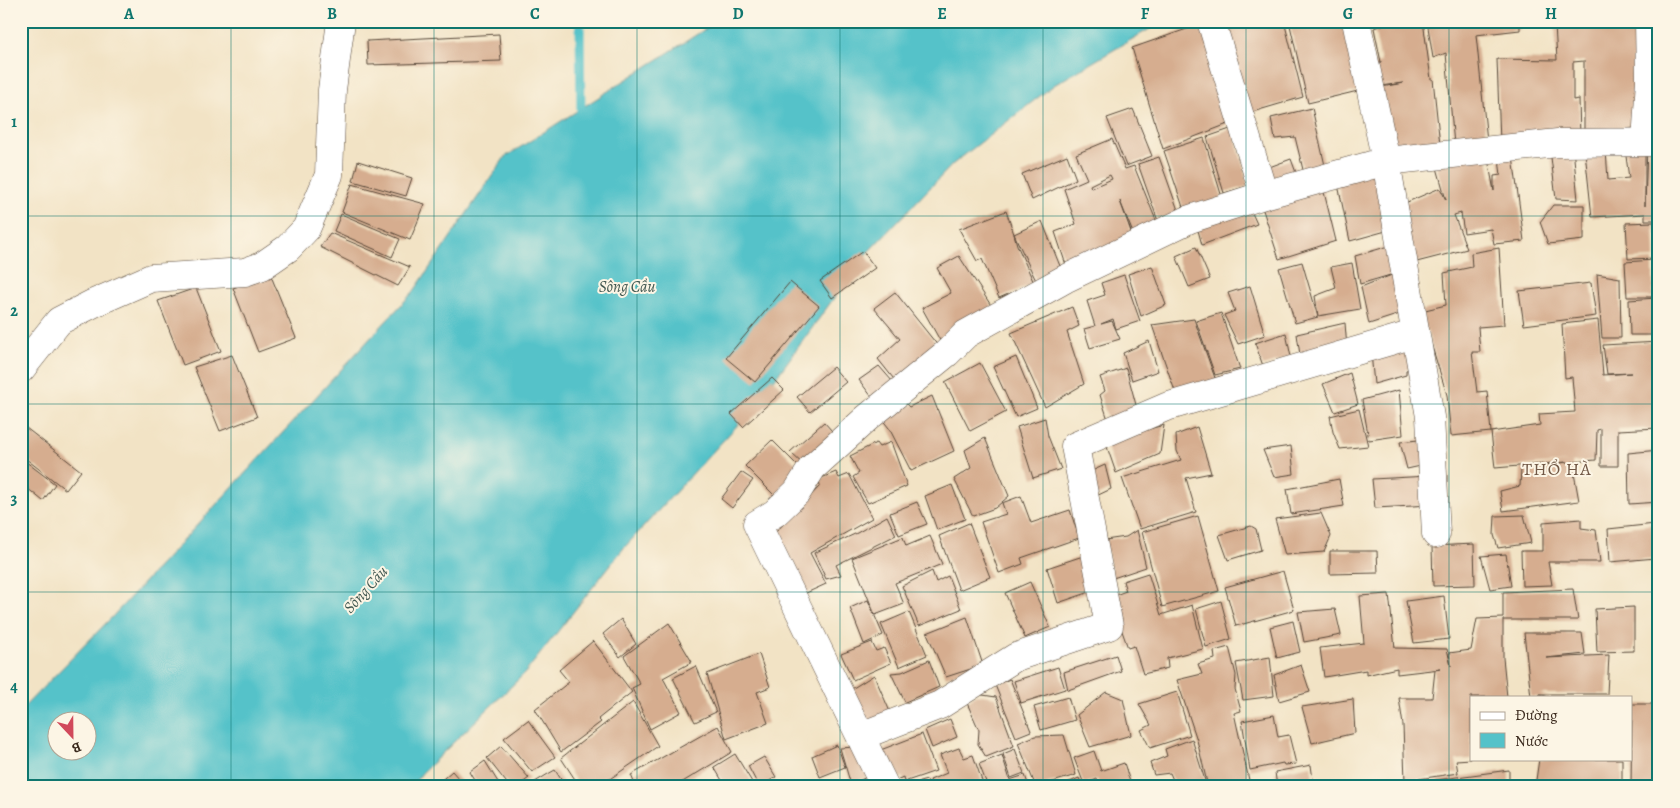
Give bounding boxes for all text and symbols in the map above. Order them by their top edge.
text: A [123,3,135,25]
text: B [327,3,337,25]
text: C [530,3,540,25]
text: D [732,3,744,25]
text: E [937,3,947,25]
text: F [1141,3,1150,25]
text: G [1343,3,1353,25]
text: H [1545,3,1557,25]
text: 1 [11,111,17,133]
water label: Sông Cầu [599,276,655,298]
text: 2 [10,300,18,322]
district label: THỔ HÀ [1522,457,1592,481]
text: 3 [11,488,18,510]
water label: Sông Cầu [339,561,393,618]
text: 4 [10,676,18,698]
legend [1470,696,1632,760]
text: Đường [1515,705,1558,725]
north arrow [48,710,98,760]
text: Nước [1515,731,1548,751]
text: B [69,737,84,758]

